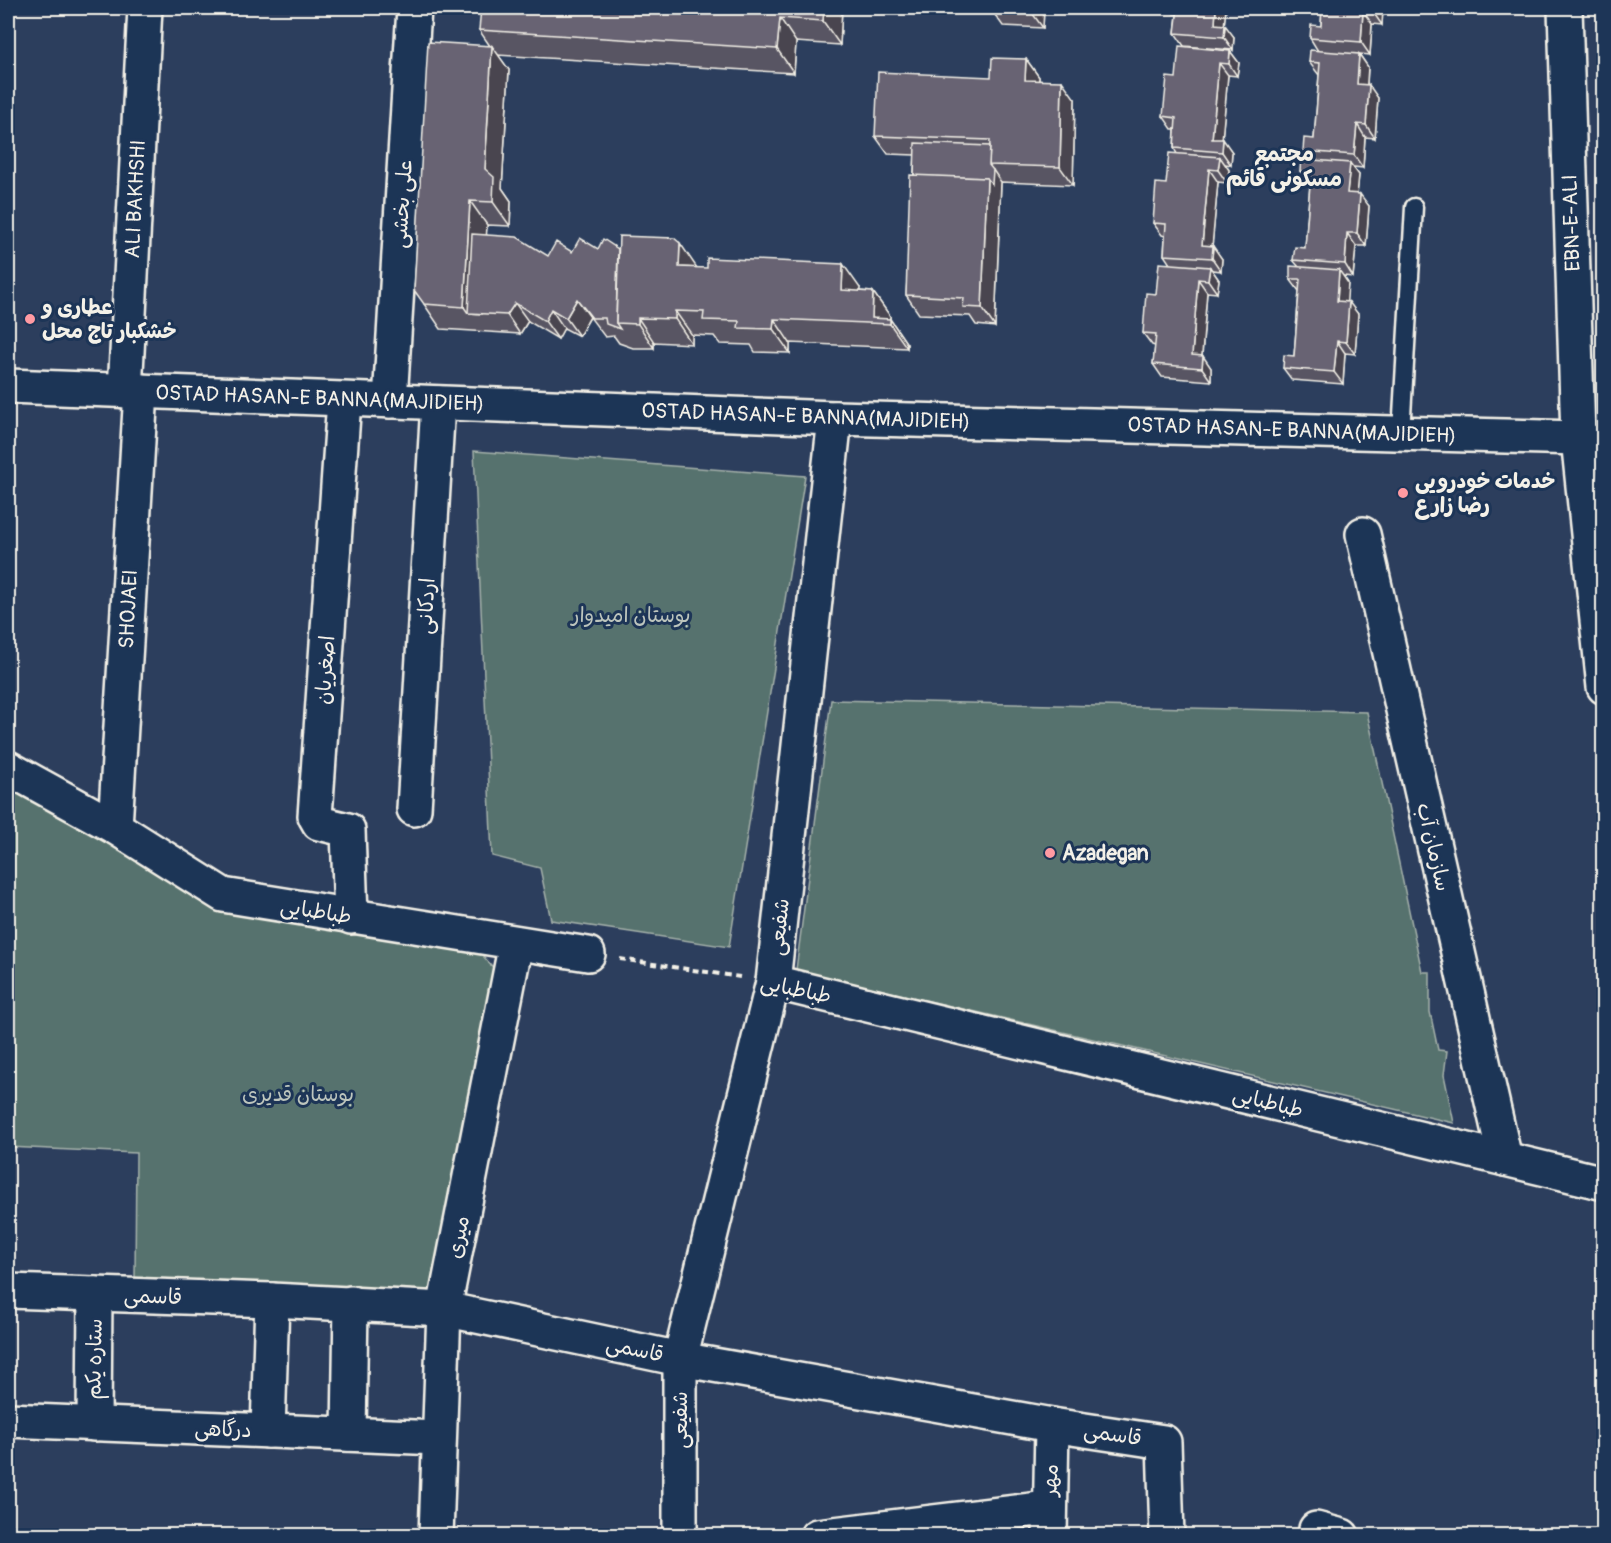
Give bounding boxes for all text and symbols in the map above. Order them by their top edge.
street label: ALI BAKHSHI [119,139,152,259]
district label: مجتمع مسکونی قائم [1226,140,1342,195]
street label: علی بخشی [386,159,419,249]
street label: EBN-E-ALI [1556,174,1587,272]
place label: عطاری و خشکبار تاج محل [40,294,176,345]
marker: عطاری و خشکبار تاج محل [23,312,37,326]
street label: OSTAD HASAN-E BANNA(MAJIDIEH) [155,379,485,418]
street label: OSTAD HASAN-E BANNA(MAJIDIEH) [641,397,971,436]
street label: OSTAD HASAN-E BANNA(MAJIDIEH) [1127,411,1457,450]
place label: خدمات خودرویی رضا زارع [1415,468,1555,520]
marker: خدمات خودرویی رضا زارع [1396,486,1410,500]
street label: SHOJAEI [113,569,144,649]
street label: اردکانی [412,577,441,635]
park label: بوستان امیدوار [569,602,691,629]
street label: اصغریان [310,634,341,706]
street label: سازمان آب [1410,800,1457,894]
place label: Azadegan [1062,840,1149,867]
marker: Azadegan [1043,846,1057,860]
street label: طباطبایی [278,893,354,930]
street label: شفیعی [763,897,796,957]
street label: طباطبایی [758,969,834,1010]
park label: بوستان قدیری [242,1081,354,1108]
street label: طباطبایی [1230,1081,1306,1124]
street label: میری [441,1213,476,1261]
street label: قاسمی [123,1282,183,1311]
street label: ستاره یکم [80,1318,111,1400]
street label: قاسمی [604,1330,666,1369]
street label: شفیعی [667,1391,694,1449]
street label: درگاهی [194,1415,252,1444]
street label: قاسمی [1082,1417,1144,1452]
street label: مهر [1036,1463,1065,1499]

